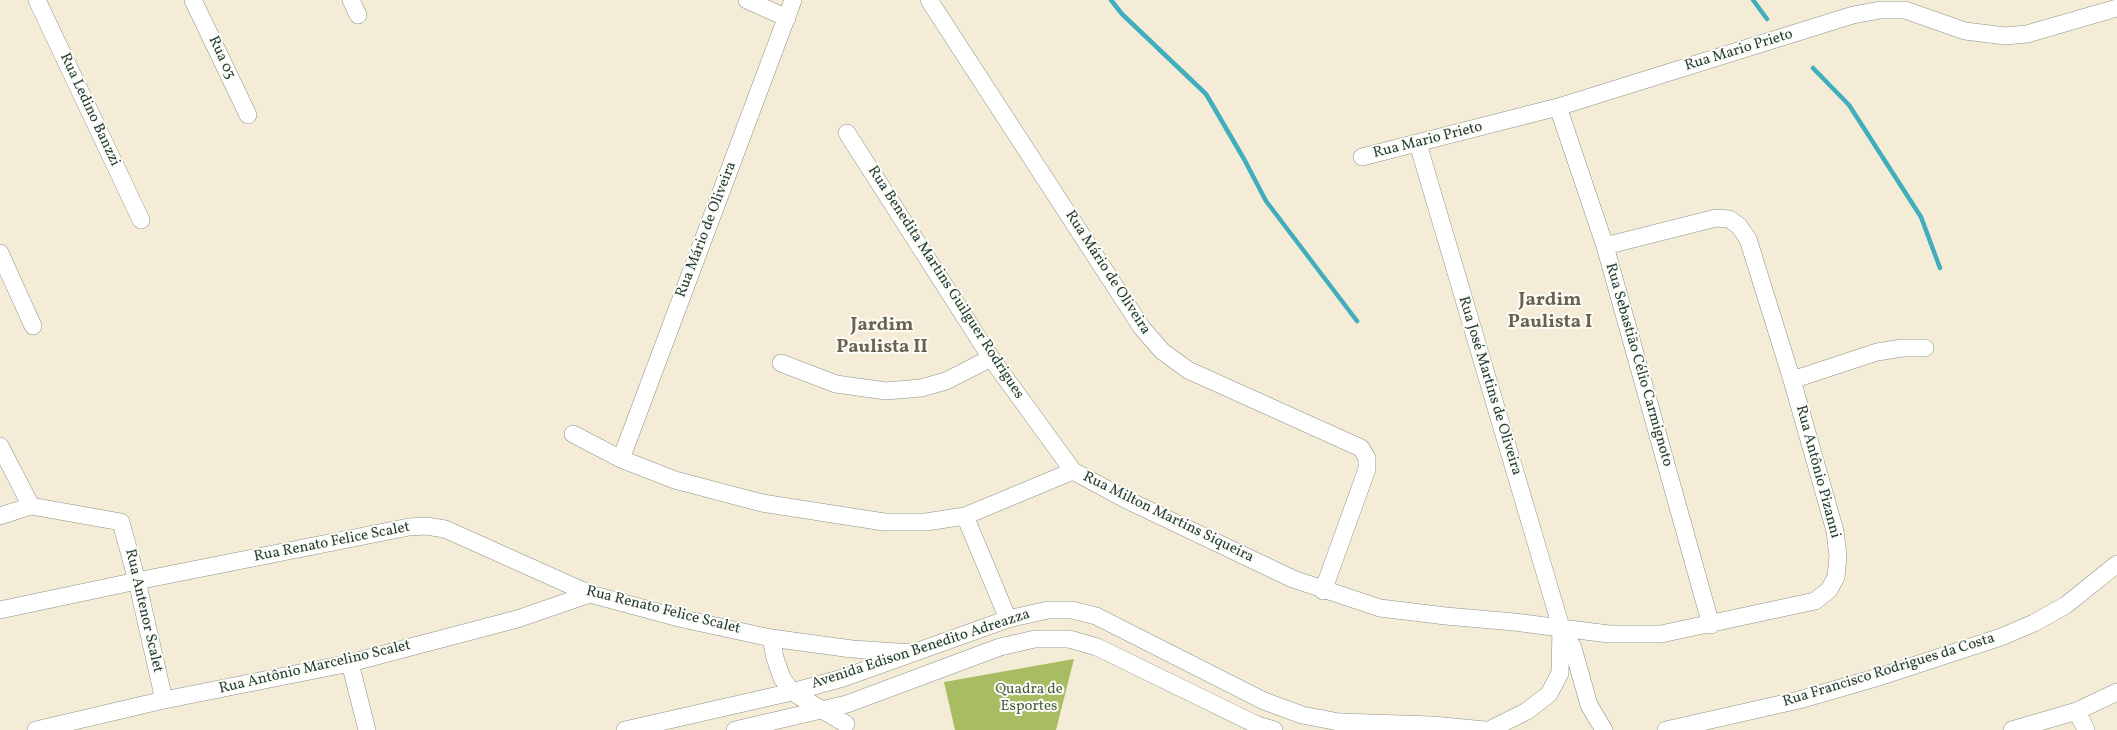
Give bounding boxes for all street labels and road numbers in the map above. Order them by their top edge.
street label: Rua Mario Prieto [1683,26,1795,76]
street label: Rua 03 [203,34,239,82]
street label: Rua Ledino Banzzi [55,50,123,170]
street label: Rua Mario Prieto [1371,119,1485,163]
street label: Rua Mário de Oliveira [673,160,741,300]
street label: Rua Benedita Martins Guilguer Rodrigues [863,163,1027,403]
street label: Rua Mário de Oliveira [1060,208,1154,338]
street label: Rua Sebastião Célio Carmignoto [1600,261,1676,469]
street label: Rua José Martins de Oliveira [1453,294,1525,478]
street label: Rua Antônio Pizanni [1791,404,1843,540]
street label: Rua Milton Martins Siqueira [1080,469,1256,567]
street label: Rua Renato Felice Scalet [253,519,411,567]
street label: Rua Antenor Scalet [120,547,166,675]
street label: Rua Renato Felice Scalet [584,583,742,639]
street label: Avenida Edison Benedito Adreazza [809,606,1033,694]
street label: Rua Francisco Rodrigues da Costa [1781,630,1997,712]
street label: Rua Antônio Marcelino Scalet [217,637,413,699]

